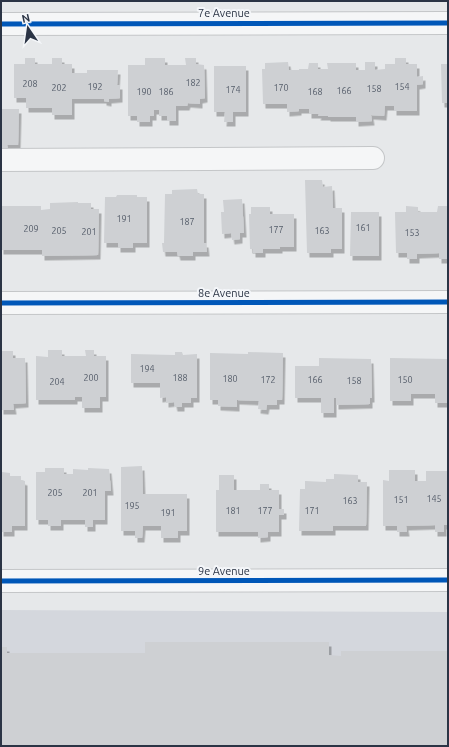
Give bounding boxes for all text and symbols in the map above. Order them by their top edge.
street label: 7e Avenue [198,7,250,19]
north arrow [8,8,48,48]
text: N [20,11,31,25]
house number: 182 [185,78,201,88]
house number: 208 [22,79,38,89]
house number: 192 [87,82,103,92]
house number: 154 [394,82,410,92]
house number: 202 [51,83,67,93]
house number: 170 [273,83,289,93]
house number: 158 [366,84,382,94]
house number: 174 [225,85,241,95]
house number: 166 [336,86,352,96]
house number: 190 [136,87,152,97]
house number: 186 [158,87,174,97]
house number: 168 [307,87,323,97]
house number: 191 [116,214,132,224]
house number: 187 [179,217,195,227]
house number: 161 [355,223,371,233]
house number: 209 [23,224,39,234]
house number: 177 [268,225,284,235]
house number: 205 [51,226,67,236]
house number: 163 [314,226,330,236]
house number: 201 [81,227,97,237]
house number: 153 [404,228,420,238]
street label: 8e Avenue [198,287,250,299]
house number: 194 [139,364,155,374]
house number: 200 [83,373,99,383]
house number: 188 [172,373,188,383]
house number: 180 [222,374,238,384]
house number: 172 [260,375,276,385]
house number: 166 [307,375,323,385]
house number: 150 [397,375,413,385]
house number: 158 [346,376,362,386]
house number: 204 [49,377,65,387]
house number: 205 [47,488,63,498]
house number: 201 [82,488,98,498]
house number: 145 [426,494,442,504]
house number: 151 [393,495,409,505]
house number: 163 [342,496,358,506]
house number: 195 [124,501,140,511]
house number: 181 [225,506,241,516]
house number: 177 [257,506,273,516]
house number: 171 [304,506,320,516]
house number: 191 [160,508,176,518]
street label: 9e Avenue [198,565,250,577]

